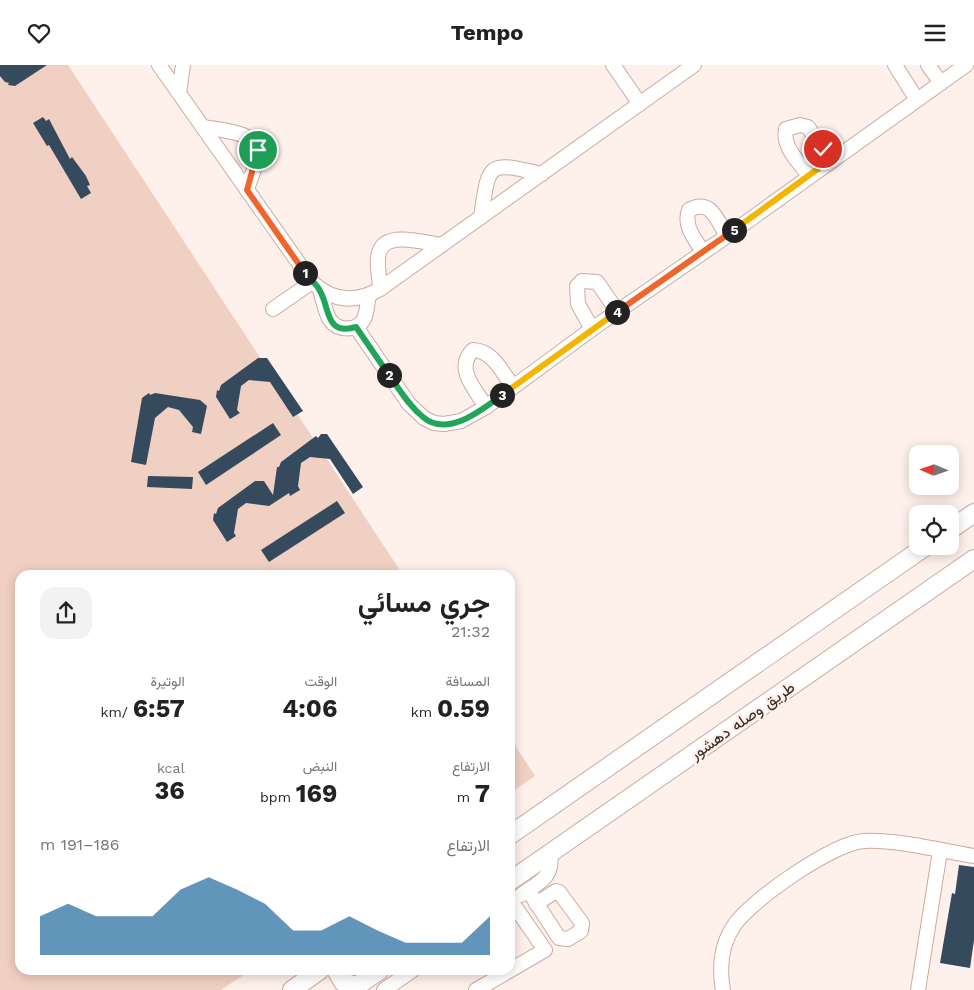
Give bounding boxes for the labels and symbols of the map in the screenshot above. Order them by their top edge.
pin [802,128,844,170]
pin [237,129,279,171]
pin: 5 [722,217,746,243]
pin: 1 [292,261,318,285]
pin: 4 [604,299,630,325]
pin: 2 [376,363,402,387]
pin: 3 [490,383,514,407]
north arrow [909,445,959,495]
street label: طريق وصله دهشور [685,677,799,765]

